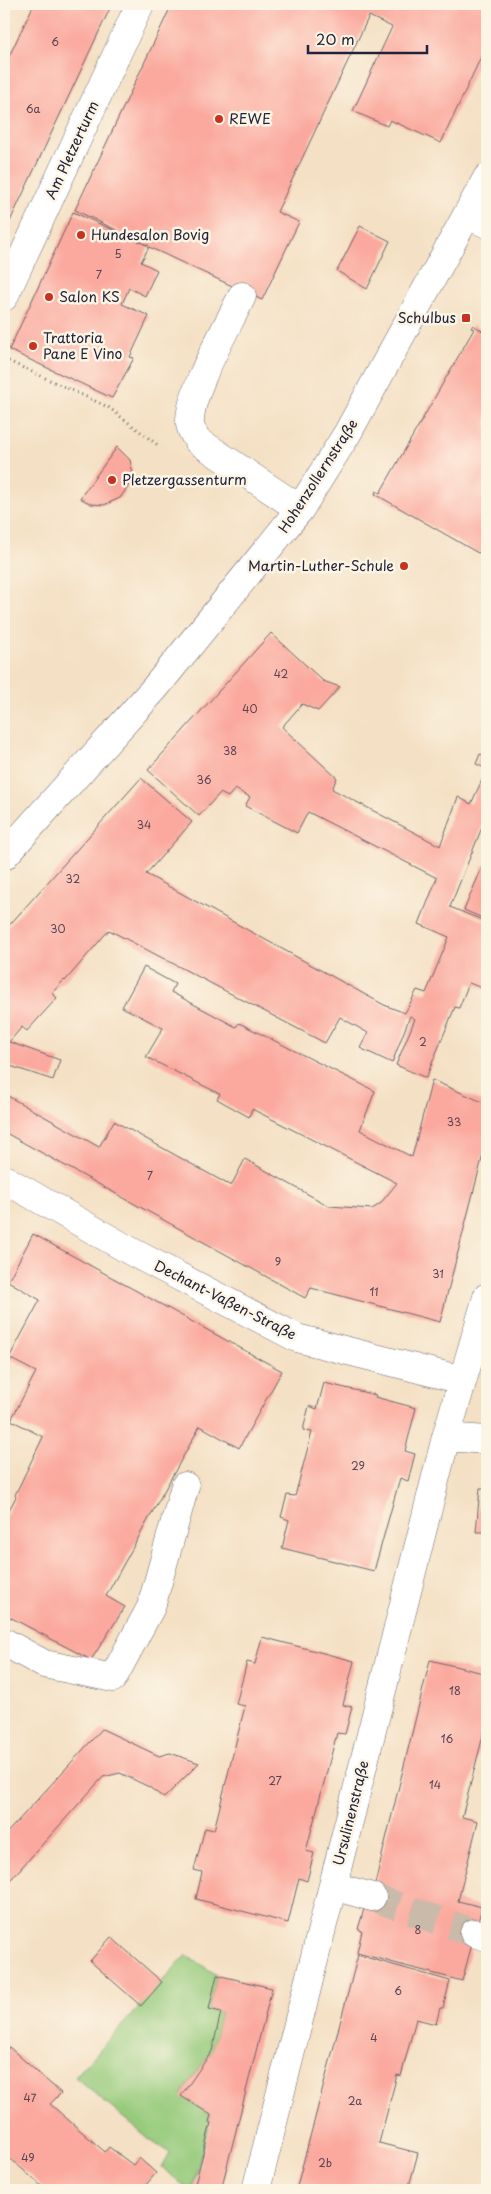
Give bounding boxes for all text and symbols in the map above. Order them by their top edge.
scale bar [308,22,427,54]
text: 20 m [316,27,355,50]
house number: 6 [51,33,59,50]
street label: Am Pletzerturm [40,97,104,202]
house number: 6a [26,100,40,117]
place label: REWE [229,108,271,129]
marker: REWE [213,113,225,125]
place label: Hundesalon Bovig [91,224,209,245]
marker: Hundesalon Bovig [75,229,87,241]
house number: 5 [114,245,122,262]
house number: 7 [96,266,102,283]
place label: Salon KS [59,286,120,307]
marker: Salon KS [43,291,55,303]
place label: Schulbus [397,307,456,328]
marker: Schulbus [460,312,472,324]
place label: Trattoria Pane E Vino [43,327,123,364]
marker: Trattoria Pane E Vino [27,340,39,352]
street label: Hohenzollernstraße [273,415,362,537]
place label: Pletzergassenturm [122,469,247,490]
marker: Pletzergassenturm [106,474,118,486]
place label: Martin-Luther-Schule [248,555,394,576]
marker: Martin-Luther-Schule [398,560,410,572]
house number: 42 [274,665,289,682]
house number: 40 [242,700,258,717]
house number: 38 [223,742,237,759]
house number: 36 [197,771,212,788]
house number: 34 [137,816,151,833]
house number: 32 [66,870,81,887]
house number: 30 [50,920,66,937]
house number: 2 [419,1033,427,1050]
house number: 33 [447,1113,461,1130]
house number: 7 [147,1167,153,1184]
house number: 9 [275,1253,281,1270]
street label: Dechant-Vaßen-Straße [150,1254,300,1345]
house number: 31 [432,1265,444,1282]
house number: 11 [369,1283,379,1300]
house number: 29 [351,1457,365,1474]
house number: 18 [449,1682,461,1699]
house number: 16 [441,1730,454,1747]
street label: Ursulinenstraße [327,1758,374,1868]
house number: 27 [268,1772,282,1789]
house number: 14 [429,1776,441,1793]
house number: 8 [415,1921,422,1938]
house number: 6 [394,1982,402,1999]
house number: 4 [370,2029,378,2046]
house number: 47 [24,2089,37,2106]
house number: 2a [348,2092,362,2109]
house number: 49 [21,2149,35,2166]
house number: 2b [318,2154,332,2171]

